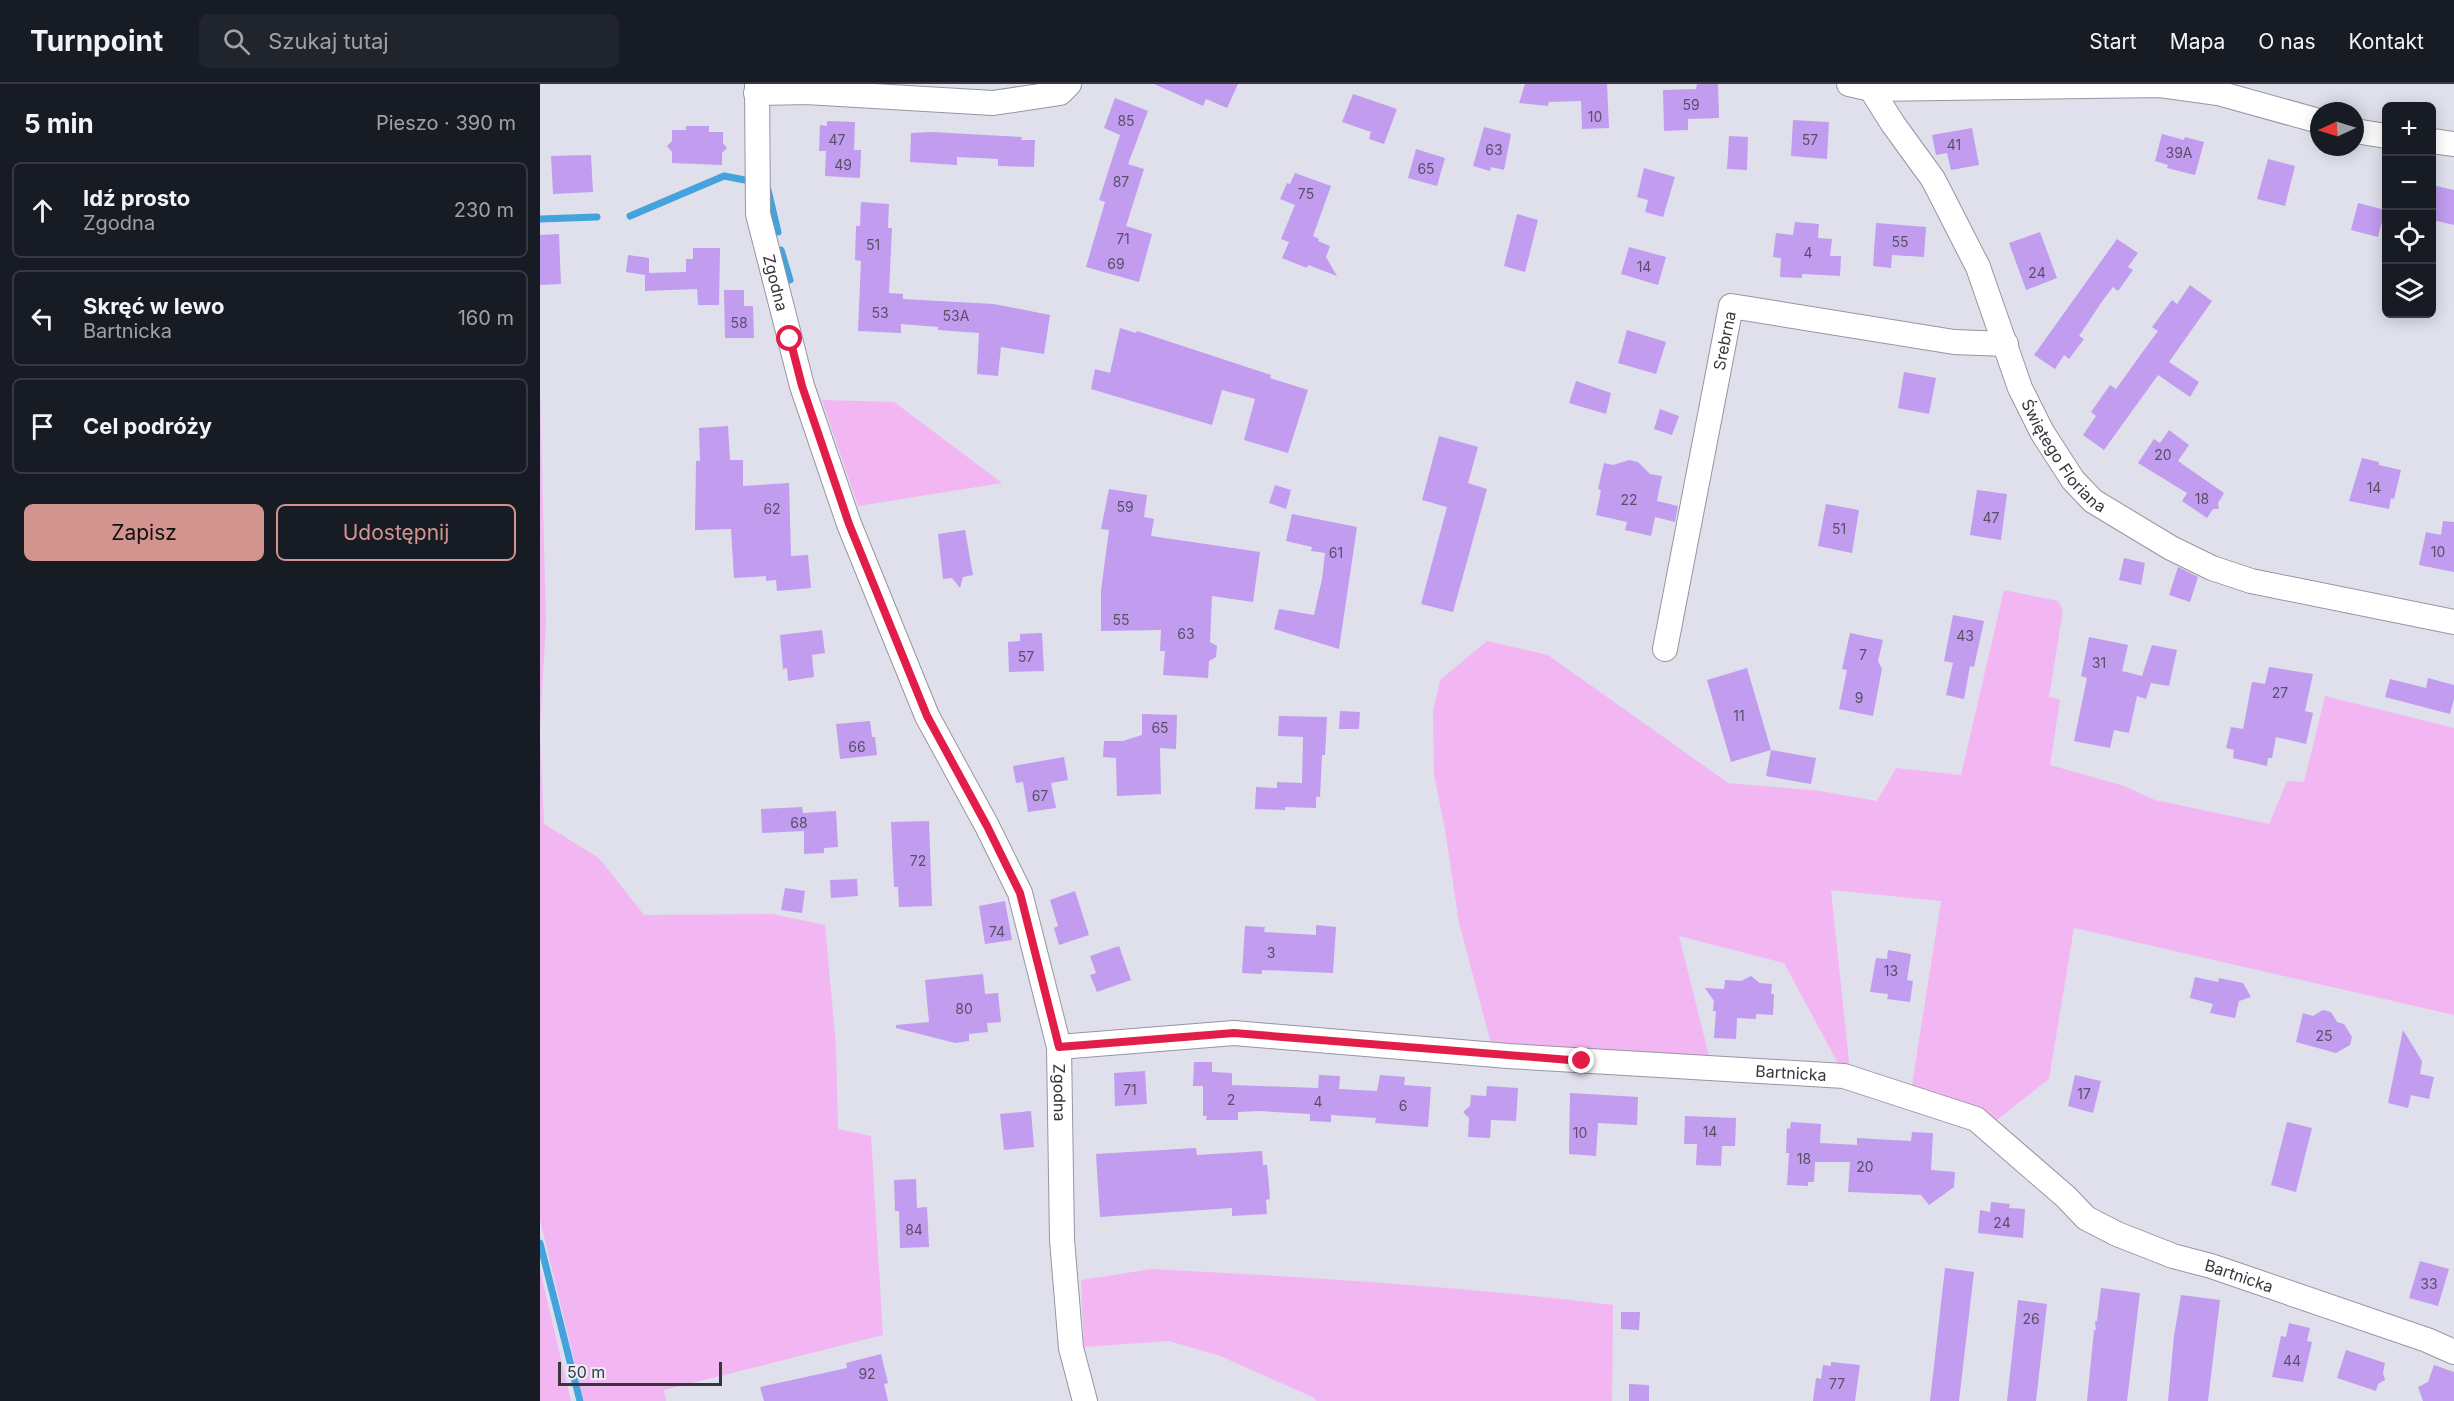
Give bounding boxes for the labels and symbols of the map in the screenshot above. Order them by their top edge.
house number: 59 [1682,96,1700,113]
north arrow [2310,102,2364,156]
house number: 10 [1588,108,1602,125]
house number: 85 [1117,112,1135,129]
house number: 47 [829,131,846,148]
house number: 57 [1802,131,1818,148]
house number: 41 [1947,136,1961,153]
house number: 63 [1485,141,1503,158]
house number: 39A [2166,144,2193,161]
house number: 49 [834,156,852,173]
house number: 65 [1417,160,1435,177]
house number: 87 [1113,173,1129,190]
house number: 75 [1298,185,1314,202]
house number: 71 [1116,230,1130,247]
house number: 55 [1891,233,1909,250]
house number: 51 [866,236,880,253]
house number: 4 [1803,244,1813,261]
street label: Zgodna [759,252,792,313]
house number: 69 [1107,255,1125,272]
house number: 14 [1637,258,1651,275]
house number: 24 [2028,264,2046,281]
house number: 53 [871,304,889,321]
house number: 53A [943,307,970,324]
street label: Srebrna [1709,309,1740,372]
house number: 58 [730,314,748,331]
route start [776,325,802,351]
street label: Świętego Floriana [2017,396,2110,517]
house number: 20 [2154,446,2172,463]
house number: 14 [2367,479,2381,496]
house number: 18 [2195,490,2209,507]
house number: 22 [1620,491,1638,508]
house number: 59 [1116,498,1134,515]
house number: 62 [763,500,781,517]
house number: 47 [1983,509,2000,526]
house number: 51 [1832,520,1846,537]
house number: 10 [2431,543,2445,560]
house number: 61 [1329,544,1343,561]
house number: 55 [1112,611,1130,628]
house number: 63 [1177,625,1195,642]
house number: 43 [1956,627,1974,644]
house number: 7 [1859,646,1867,663]
house number: 57 [1018,648,1034,665]
house number: 31 [2092,654,2106,671]
house number: 27 [2272,684,2288,701]
house number: 9 [1855,689,1863,706]
house number: 11 [1733,707,1745,724]
house number: 65 [1151,719,1169,736]
house number: 66 [848,738,866,755]
house number: 67 [1032,787,1048,804]
house number: 68 [790,814,808,831]
house number: 72 [910,852,926,869]
house number: 74 [989,923,1005,940]
house number: 3 [1267,944,1275,961]
house number: 13 [1884,962,1898,979]
house number: 80 [955,1000,973,1017]
house number: 25 [2315,1027,2333,1044]
route end [1568,1047,1594,1073]
street label: Bartnicka [1755,1061,1827,1085]
street label: Zgodna [1049,1064,1070,1122]
house number: 71 [1123,1081,1137,1098]
house number: 17 [2077,1085,2091,1102]
house number: 2 [1227,1091,1235,1108]
house number: 4 [1313,1093,1323,1110]
house number: 6 [1399,1097,1407,1114]
house number: 14 [1703,1123,1717,1140]
house number: 10 [1573,1124,1587,1141]
house number: 18 [1797,1150,1811,1167]
house number: 20 [1856,1158,1874,1175]
house number: 24 [1993,1214,2011,1231]
house number: 84 [905,1221,923,1238]
street label: Bartnicka [2203,1255,2276,1297]
house number: 33 [2420,1275,2438,1292]
house number: 26 [2022,1310,2040,1327]
house number: 44 [2283,1352,2301,1369]
scale bar [558,1359,722,1386]
house number: 92 [858,1365,876,1382]
house number: 77 [1829,1375,1845,1392]

